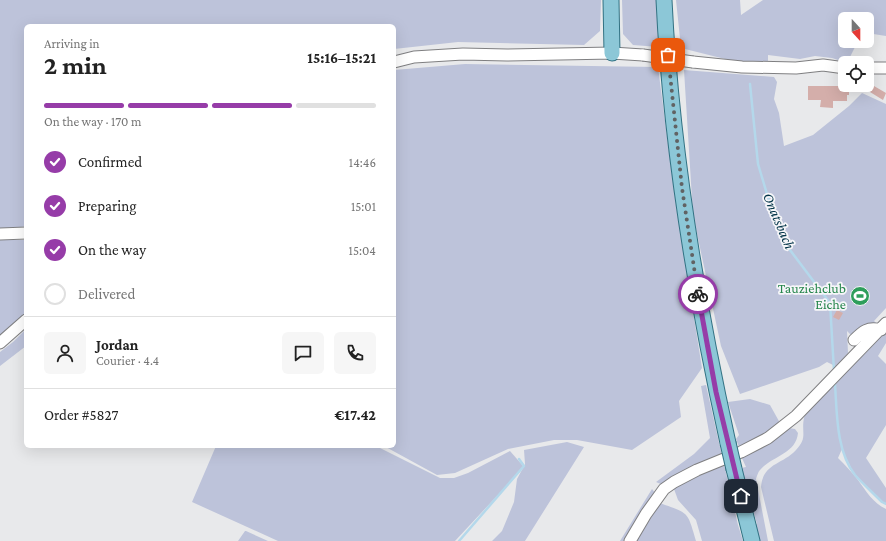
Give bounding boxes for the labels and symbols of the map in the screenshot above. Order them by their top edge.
north arrow [838,12,874,48]
pin [651,38,685,72]
water label: Onatsbach [760,190,798,252]
courier [678,274,718,314]
place label: Tauziehclub Eiche [778,280,846,312]
sports icon: Tauziehclub Eiche [849,285,871,307]
pin [724,479,758,513]

